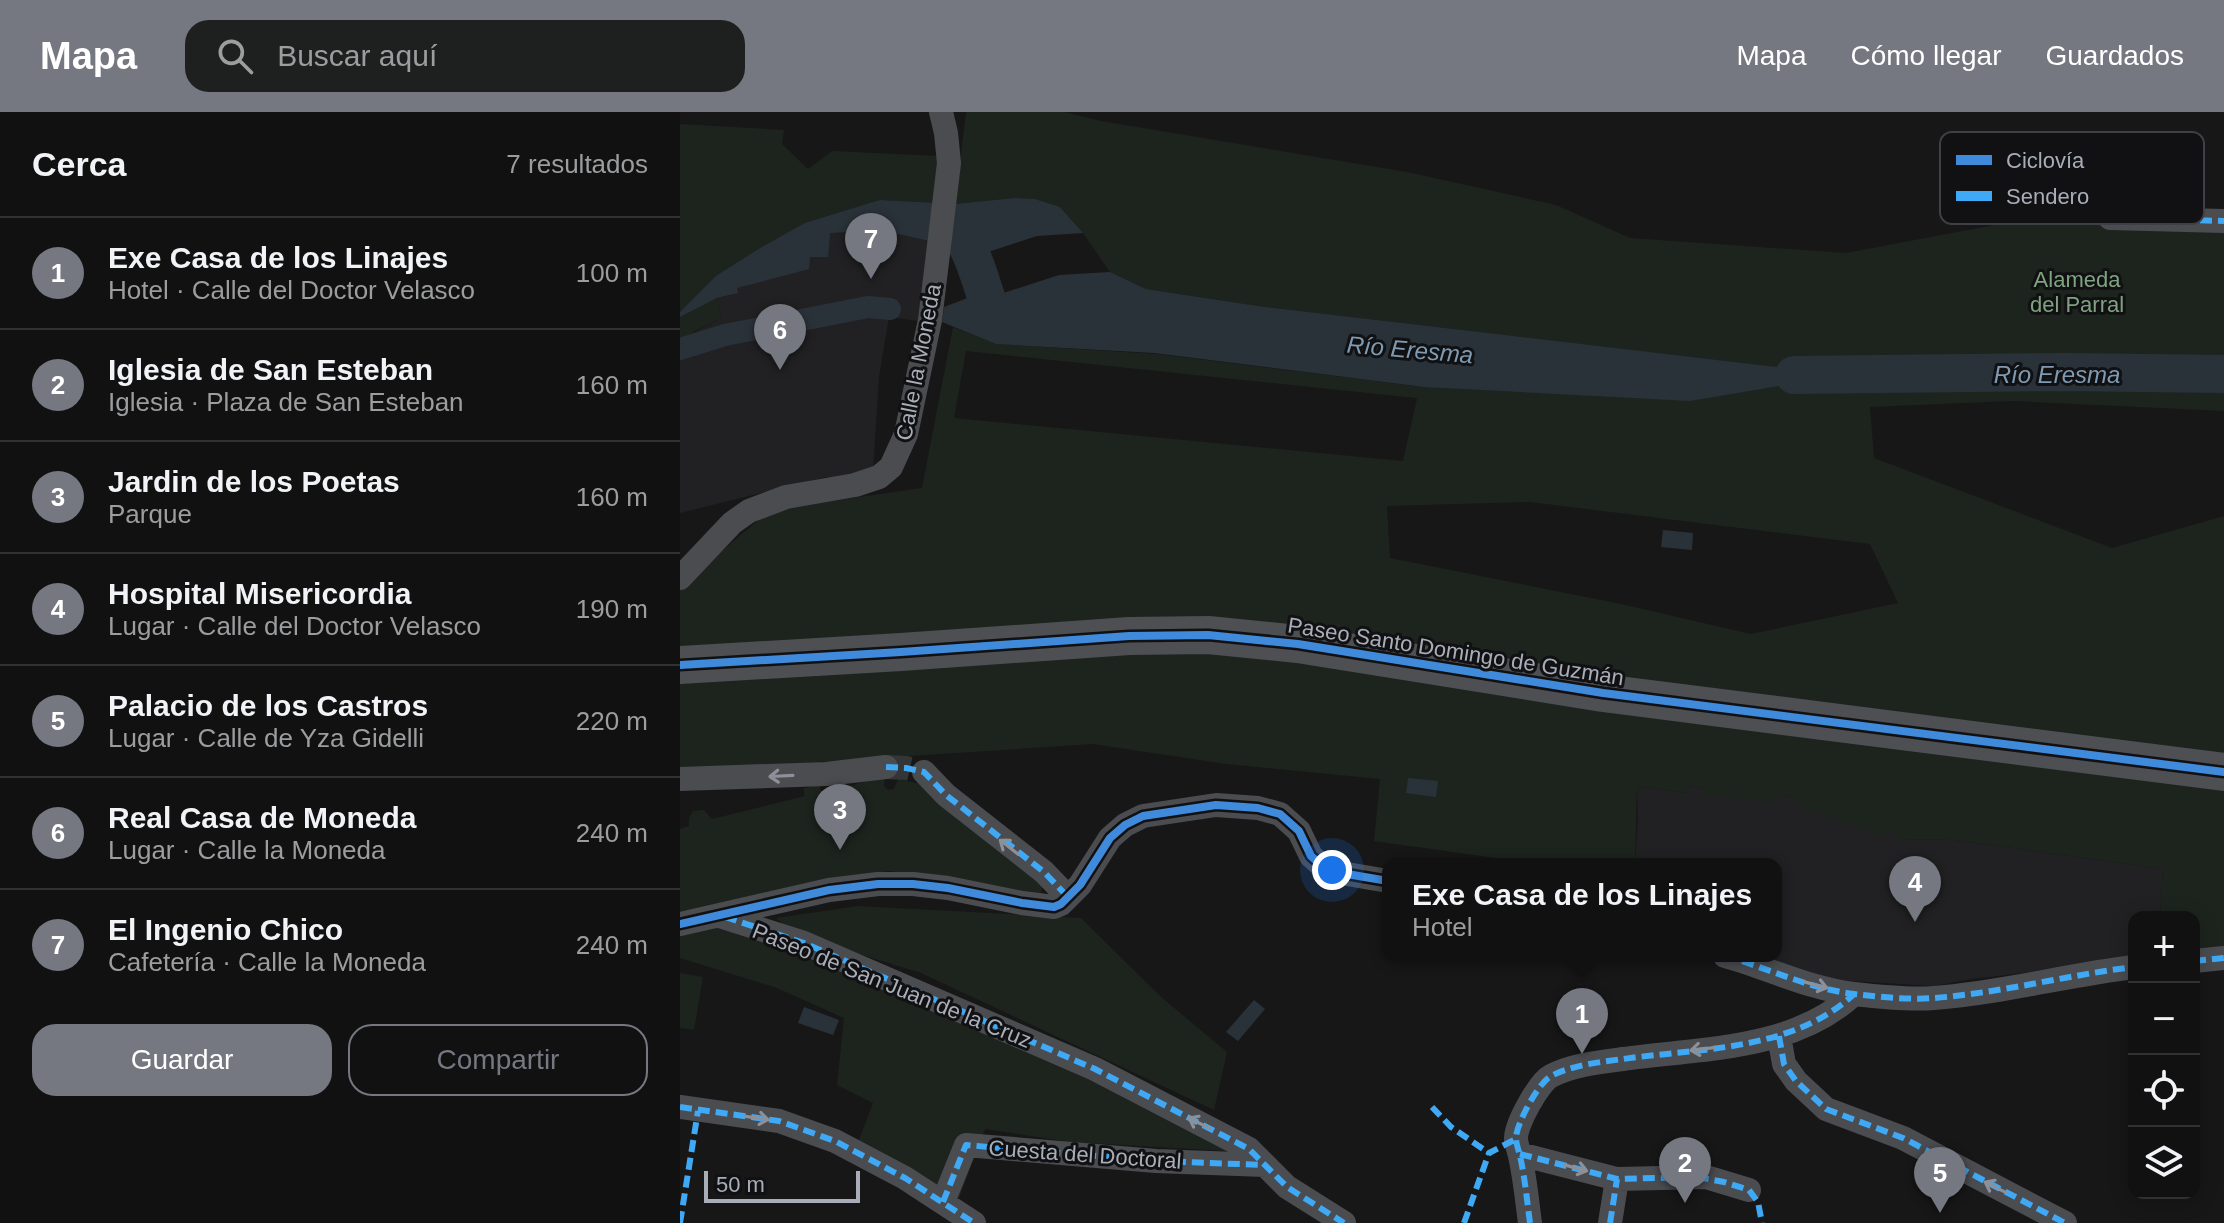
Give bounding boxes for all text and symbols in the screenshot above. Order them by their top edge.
search box [185,20,745,92]
icon: search [213,34,257,78]
text: Mapa [40,35,137,77]
text: Buscar aquí [277,39,437,72]
text: Mapa [1736,40,1807,71]
text: Cómo llegar [1851,40,2001,71]
text: Guardados [2045,40,2184,71]
legend [1940,132,2204,224]
text: Cerca [32,145,127,183]
text: Ciclovía [2006,148,2085,173]
text: 7 resultados [506,149,648,179]
text: Sendero [2006,184,2089,209]
pin: 7 [845,213,897,279]
text: Exe Casa de los Linajes [108,241,448,274]
text: 1 [51,258,65,288]
text: 100 m [576,258,648,288]
park label: Alameda del Parral [2030,267,2124,317]
text: Hotel · Calle del Doctor Velasco [108,275,475,305]
street label: Calle la Moneda [891,281,946,443]
pin: 6 [754,304,806,370]
water label: Río Eresma [1346,331,1474,368]
text: Iglesia de San Esteban [108,353,433,386]
water label: Río Eresma [1994,361,2120,388]
text: 2 [51,370,65,400]
text: 160 m [576,370,648,400]
text: Iglesia · Plaza de San Esteban [108,387,464,417]
text: Jardin de los Poetas [108,465,400,498]
text: 3 [51,482,65,512]
text: 160 m [576,482,648,512]
text: Parque [108,499,192,529]
text: Hospital Misericordia [108,577,411,610]
text: 4 [51,594,65,624]
text: 190 m [576,594,648,624]
text: Lugar · Calle del Doctor Velasco [108,611,481,641]
street label: Paseo Santo Domingo de Guzmán [1286,613,1626,690]
text: Palacio de los Castros [108,689,428,722]
text: 5 [51,706,65,736]
text: 220 m [576,706,648,736]
text: Lugar · Calle de Yza Gidelli [108,723,424,753]
one-way arrow [768,769,795,784]
pin: 3 [814,784,866,850]
text: Real Casa de Moneda [108,801,416,834]
text: 6 [51,818,65,848]
text: 240 m [576,818,648,848]
text: Lugar · Calle la Moneda [108,835,386,865]
one-way arrow [999,838,1020,855]
your location [1312,850,1352,890]
pin: 4 [1889,856,1941,922]
popup [1382,858,1782,962]
text: Exe Casa de los Linajes [1412,878,1752,911]
map controls [2128,911,2200,1199]
button: + [2128,911,2200,983]
text: Hotel [1412,912,1473,942]
text: El Ingenio Chico [108,913,343,946]
street label: Paseo de San Juan de la Cruz [749,918,1035,1053]
text: 7 [51,930,65,960]
text: 240 m [576,930,648,960]
text: Cafetería · Calle la Moneda [108,947,426,977]
one-way arrow [1802,978,1828,993]
button: − [2128,983,2200,1055]
pin: 1 [1556,988,1608,1054]
button: Guardar [32,1024,332,1096]
button: Compartir [348,1024,648,1096]
one-way arrow [1689,1041,1716,1056]
button: locate [2128,1055,2200,1127]
one-way arrow [744,1111,769,1126]
one-way arrow [1188,1115,1212,1131]
button: layers [2128,1127,2200,1199]
street label: Cuesta del Doctoral [988,1135,1182,1174]
pin: 2 [1659,1137,1711,1203]
pin: 5 [1914,1147,1966,1213]
one-way arrow [1562,1162,1588,1177]
scale bar [704,1167,860,1203]
text: 50 m [716,1172,765,1197]
one-way arrow [1984,1179,2008,1195]

